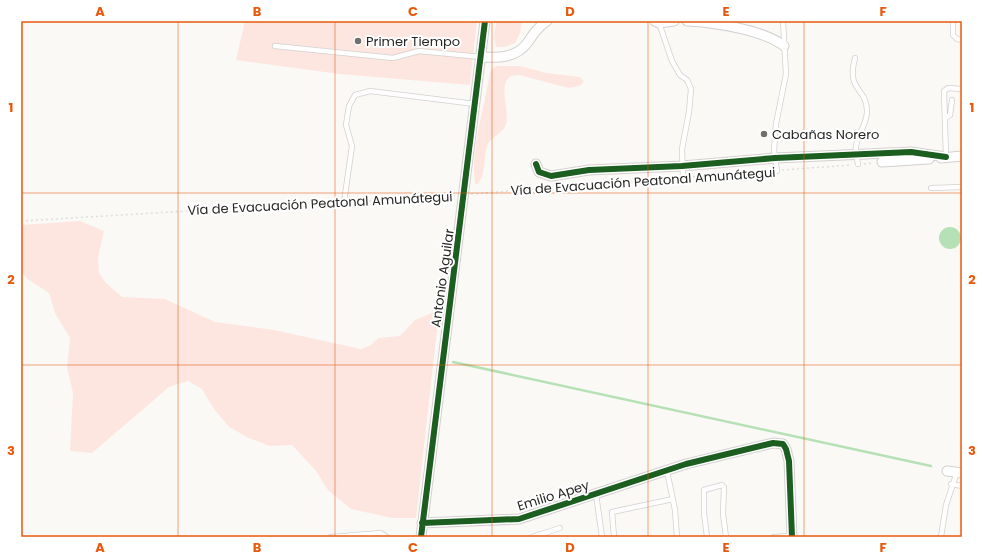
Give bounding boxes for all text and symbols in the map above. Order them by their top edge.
text: A [95,2,105,21]
text: B [253,2,262,21]
text: C [408,2,418,21]
text: D [565,2,575,21]
text: E [722,2,730,21]
text: F [879,2,887,21]
place label: Primer Tiempo [366,32,460,51]
marker: Primer Tiempo [353,36,363,46]
text: 1 [9,98,13,117]
text: 1 [970,98,974,117]
place label: Cabañas Norero [772,125,879,144]
marker: Cabañas Norero [759,129,769,139]
street label: Vía de Evacuación Peatonal Amunátegui [510,163,776,200]
street label: Vía de Evacuación Peatonal Amunátegui [187,187,453,220]
street label: Antonio Aguilar [426,227,459,329]
text: 2 [7,270,15,289]
text: 2 [968,270,976,289]
text: 3 [7,441,15,460]
text: 3 [968,441,976,460]
street label: Emilio Apey [515,475,592,515]
text: A [95,538,105,557]
text: B [253,538,262,557]
text: C [408,538,418,557]
text: D [565,538,575,557]
text: E [722,538,730,557]
text: F [879,538,887,557]

